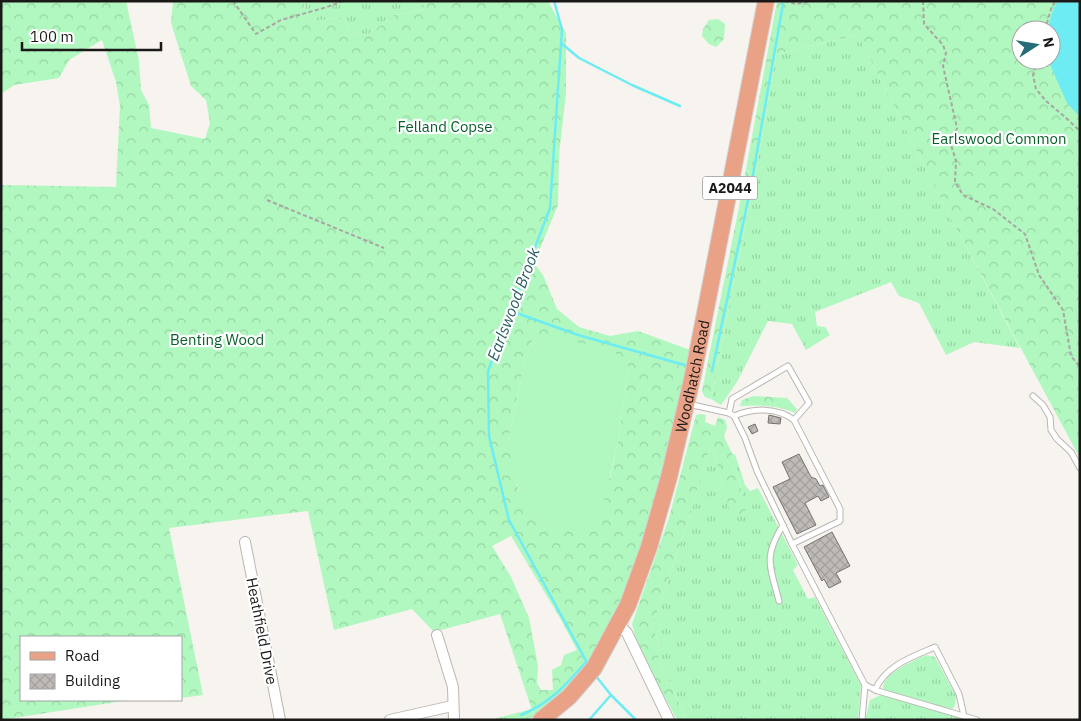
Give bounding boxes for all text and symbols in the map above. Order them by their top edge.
scale bar [22,20,161,52]
north arrow [1011,20,1061,70]
text: 100 m [30,27,74,46]
text: N [1039,35,1059,49]
park label: Felland Copse [397,117,493,136]
park label: Earlswood Common [932,129,1066,148]
road number: A2044 [702,177,758,200]
water label: Earlswood Brook [482,244,544,363]
street label: Woodhatch Road [670,318,713,434]
park label: Benting Wood [170,330,264,349]
street label: Heathfield Drive [242,576,282,686]
legend [20,636,182,701]
text: Road [65,646,100,665]
text: Building [65,671,120,690]

